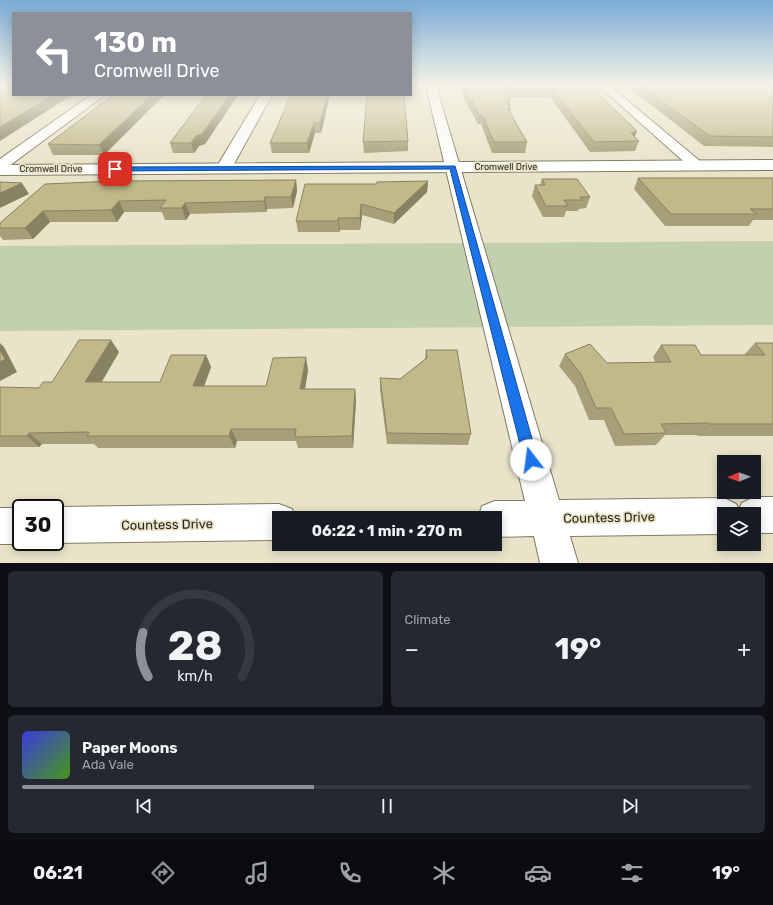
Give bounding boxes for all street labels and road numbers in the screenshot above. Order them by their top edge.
street label: Cromwell Drive [475,162,537,172]
street label: Cromwell Drive [20,164,82,174]
street label: Countess Drive [563,509,655,526]
street label: Countess Drive [121,516,213,533]

